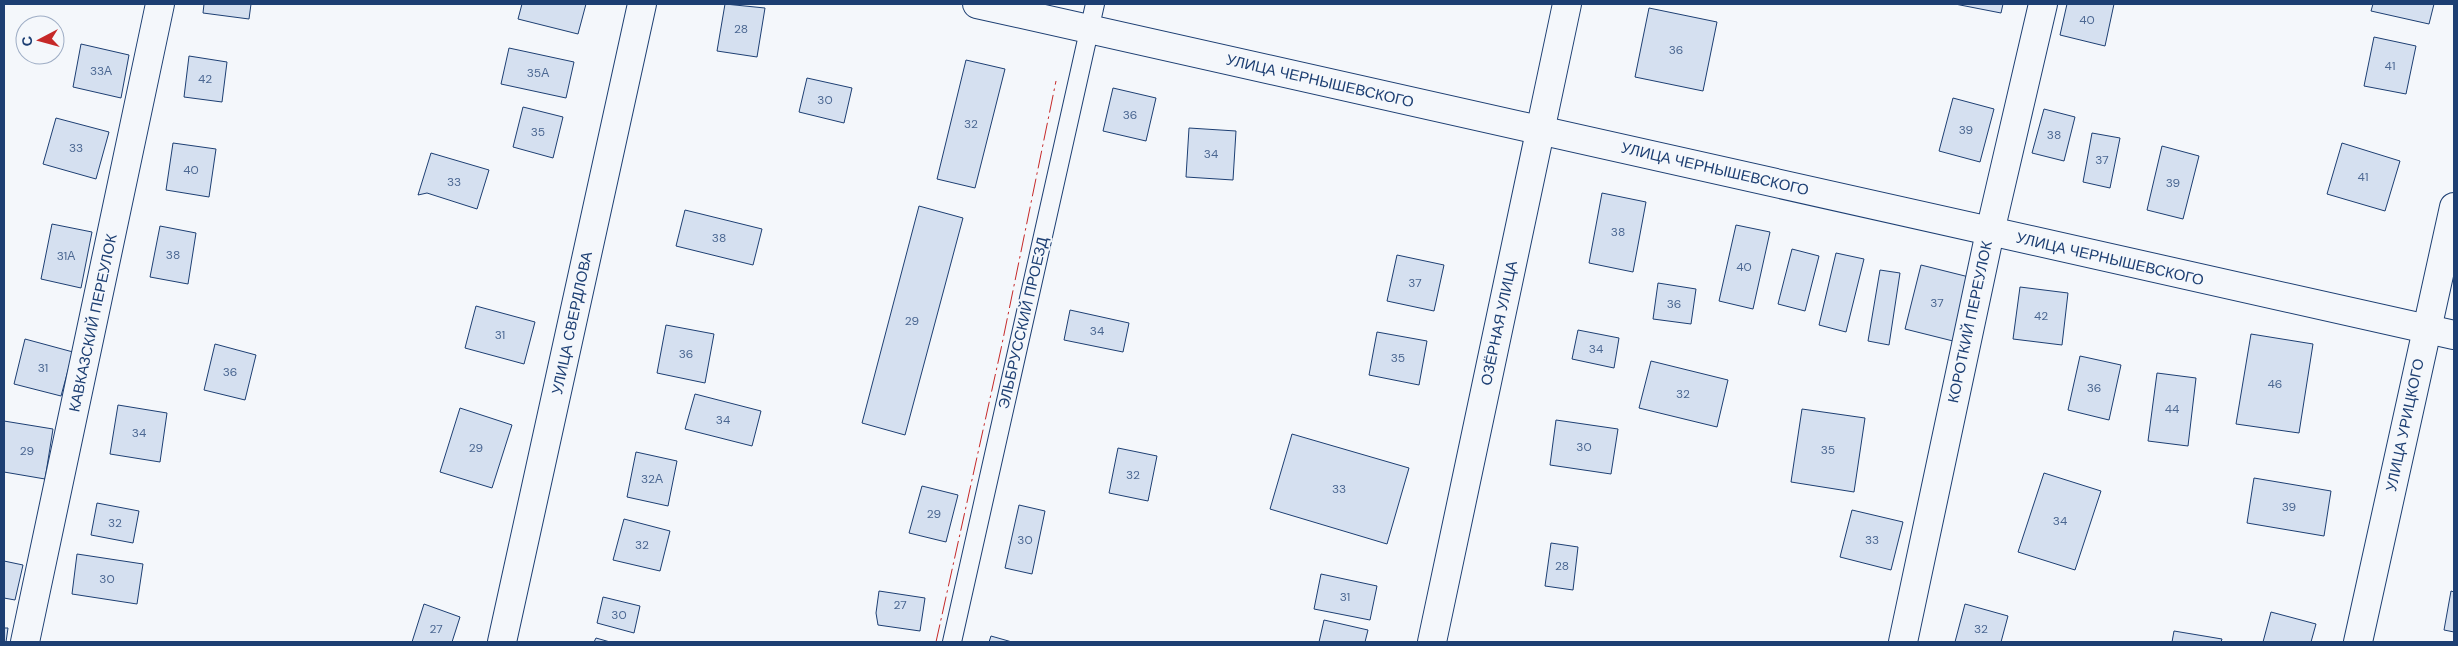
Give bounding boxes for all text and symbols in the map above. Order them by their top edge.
house number: 40 [2079,12,2095,28]
north arrow [15,15,65,65]
house number: 28 [734,21,748,37]
text: С [18,35,37,47]
house number: 36 [1669,42,1683,58]
street label: УЛИЦА ЧЕРНЫШЕВСКОГО [1224,50,1416,112]
house number: 41 [2384,58,2396,74]
house number: 33А [90,63,112,79]
house number: 35А [527,65,549,81]
house number: 42 [198,71,212,87]
house number: 30 [817,92,833,108]
house number: 36 [1123,107,1137,123]
house number: 32 [964,116,978,132]
house number: 39 [1959,122,1973,138]
house number: 35 [531,124,545,140]
house number: 38 [2047,127,2061,143]
street label: УЛИЦА ЧЕРНЫШЕВСКОГО [1619,138,1811,200]
house number: 33 [69,140,83,156]
house number: 34 [1204,146,1218,162]
house number: 37 [2095,152,2109,168]
house number: 40 [183,162,199,178]
house number: 41 [2357,169,2369,185]
house number: 33 [447,174,461,190]
house number: 39 [2166,175,2180,191]
house number: 38 [1611,224,1625,240]
street label: УЛИЦА ЧЕРНЫШЕВСКОГО [2014,228,2206,290]
house number: 38 [712,230,726,246]
street label: КАВКАЗСКИЙ ПЕРЕУЛОК [64,232,122,414]
street label: ЭЛЬБРУССКИЙ ПРОЕЗД [993,235,1053,411]
street label: КОРОТКИЙ ПЕРЕУЛОК [1943,239,1997,405]
house number: 38 [166,247,180,263]
house number: 31А [57,248,75,264]
street label: УЛИЦА СВЕРДЛОВА [547,250,597,396]
street label: ОЗЁРНАЯ УЛИЦА [1476,259,1522,387]
house number: 40 [1736,259,1752,275]
house number: 37 [1408,275,1422,291]
house number: 37 [1930,295,1944,311]
house number: 36 [1667,296,1681,312]
house number: 42 [2034,308,2048,324]
house number: 29 [905,313,919,329]
house number: 34 [1090,323,1104,339]
house number: 31 [495,327,505,343]
house number: 34 [1589,341,1603,357]
house number: 36 [679,346,693,362]
house number: 35 [1391,350,1405,366]
street label: УЛИЦА УРИЦКОГО [2381,357,2429,493]
house number: 31 [38,360,48,376]
house number: 36 [223,364,237,380]
house number: 46 [2268,376,2282,392]
house number: 36 [2087,380,2101,396]
house number: 32 [1676,386,1690,402]
house number: 44 [2165,401,2179,417]
house number: 34 [716,412,730,428]
house number: 34 [132,425,146,441]
house number: 30 [1576,439,1592,455]
house number: 29 [469,440,483,456]
house number: 35 [1821,442,1835,458]
house number: 29 [20,443,34,459]
house number: 32 [1126,467,1140,483]
house number: 32А [641,471,663,487]
house number: 33 [1332,481,1346,497]
house number: 39 [2282,499,2296,515]
house number: 29 [927,506,941,522]
house number: 34 [2053,513,2067,529]
house number: 32 [108,515,122,531]
house number: 30 [1017,532,1033,548]
house number: 33 [1865,532,1879,548]
house number: 32 [635,537,649,553]
house number: 28 [1555,558,1569,574]
house number: 30 [99,571,115,587]
house number: 31 [1340,589,1350,605]
house number: 27 [893,597,907,613]
house number: 30 [611,607,627,623]
house number: 27 [429,621,443,637]
house number: 32 [1974,621,1988,637]

